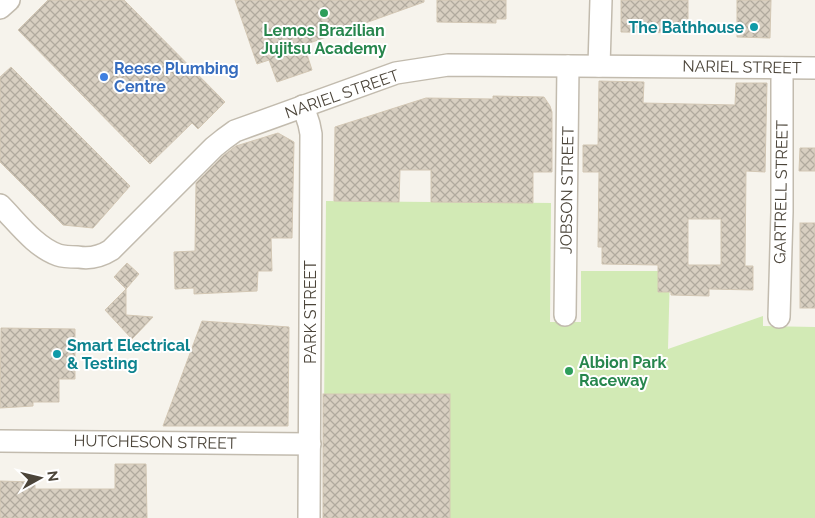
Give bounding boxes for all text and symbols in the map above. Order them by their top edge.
marker: Lemos Brazilian Jujitsu Academy [318,7,330,19]
place label: The Bathhouse [628,18,744,37]
place label: Lemos Brazilian Jujitsu Academy [261,21,387,58]
marker: The Bathhouse [748,21,760,33]
street label: NARIEL STREET [682,56,802,78]
place label: Reese Plumbing Centre [114,59,239,96]
street label: NARIEL STREET [282,66,402,122]
marker: Reese Plumbing Centre [98,71,110,83]
street label: GARTRELL STREET [770,120,792,264]
street label: JOBSON STREET [556,126,578,254]
street label: PARK STREET [301,260,320,364]
place label: Smart Electrical & Testing [67,336,191,373]
marker: Smart Electrical & Testing [51,348,63,360]
place label: Albion Park Raceway [579,353,666,390]
marker: Albion Park Raceway [563,365,575,377]
street label: HUTCHESON STREET [73,431,237,453]
north arrow [15,453,65,503]
text: N [44,470,62,483]

